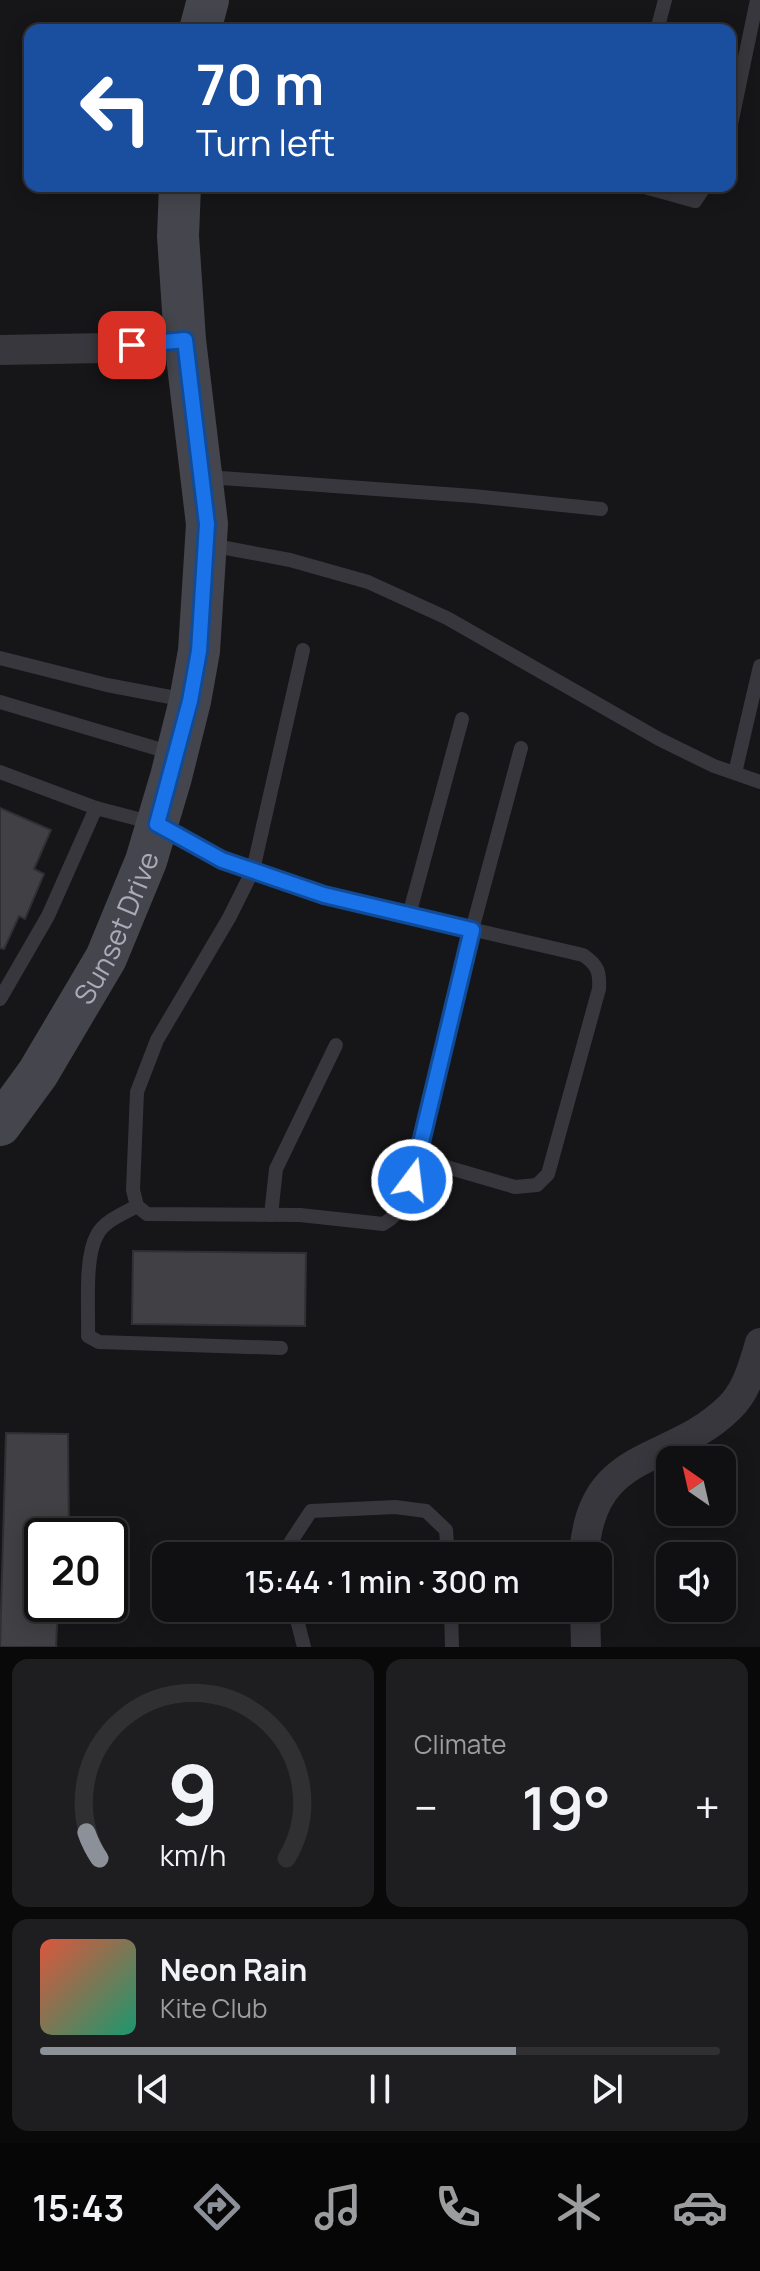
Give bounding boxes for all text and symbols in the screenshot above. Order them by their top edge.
text: 70 m [196,45,324,122]
icon: left [64,56,168,160]
text: Turn left [196,118,335,167]
pin [98,311,166,379]
icon: arrive [110,323,154,367]
street label: Sunset Drive [64,847,167,1011]
position arrow [370,1138,454,1222]
north arrow [656,1446,736,1526]
map controls [656,1446,736,1622]
speed limit sign: 20 [24,1518,128,1622]
button: sound [656,1542,736,1622]
text: 15:44 · 1 min · 300 m [245,1561,519,1602]
text: Climate [414,1726,506,1762]
text: 9 [167,1736,219,1850]
text: 19° [521,1766,611,1848]
text: − [414,1777,438,1837]
text: + [695,1777,720,1837]
text: km/h [160,1836,226,1875]
text: Neon Rain [160,1949,307,1990]
text: Kite Club [160,1990,267,2026]
icon: previous [131,2067,175,2111]
icon: pause [358,2067,402,2111]
icon: next [585,2067,629,2111]
icon: directions [189,2179,245,2235]
icon: music [310,2179,366,2235]
icon: phone [430,2179,486,2235]
icon: climate [551,2179,607,2235]
icon: car [672,2179,728,2235]
text: 15:43 [32,2183,124,2232]

